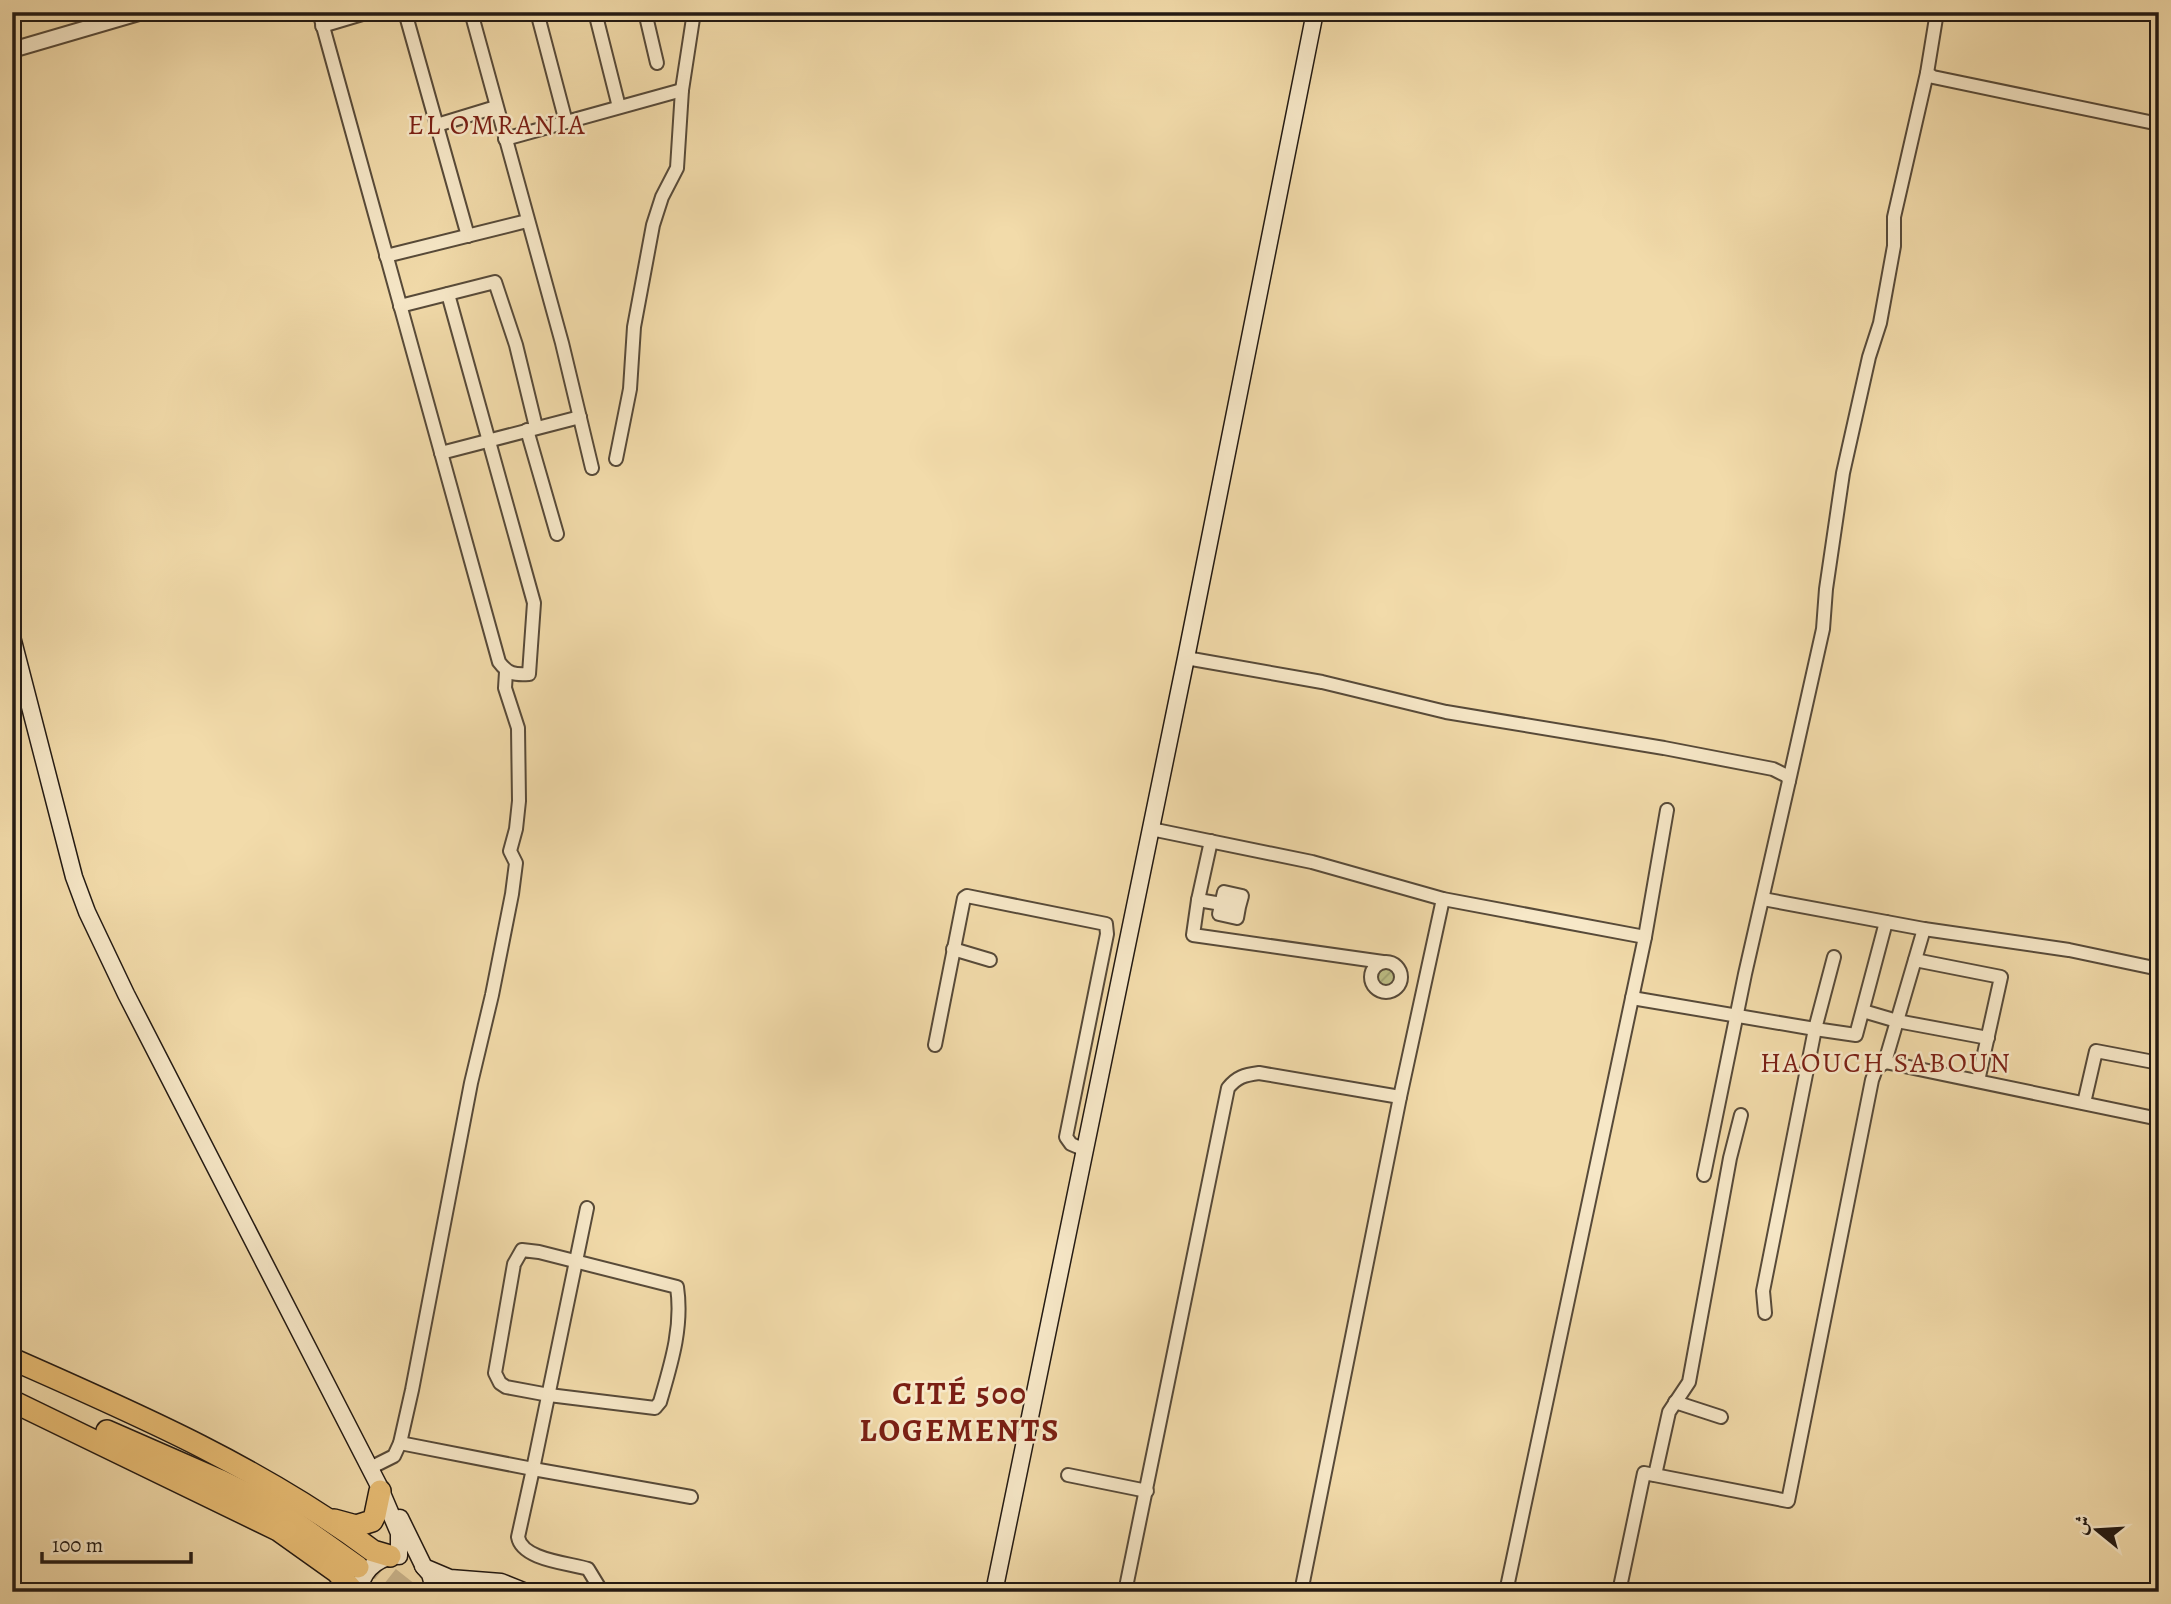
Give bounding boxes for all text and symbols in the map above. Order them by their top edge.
district label: EL OMRANIA [407,106,587,144]
district label: HAOUCH SABOUN [1760,1044,2012,1082]
district label: CITÉ 500 LOGEMENTS [860,1371,1060,1452]
north arrow [2062,1496,2132,1566]
text: ش [2067,1512,2097,1538]
scale bar [42,1520,191,1564]
text: 100 m [52,1531,103,1559]

